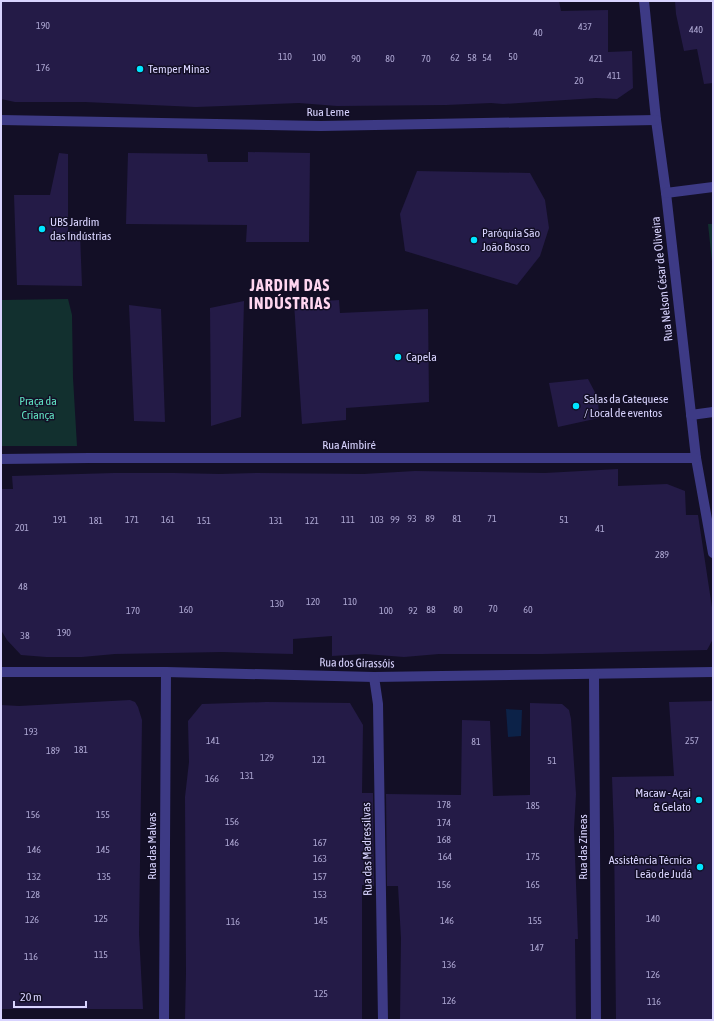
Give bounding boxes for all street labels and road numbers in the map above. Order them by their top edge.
street label: Rua Leme [306,105,350,119]
street label: Rua Nelson César de Oliveira [648,216,676,342]
street label: Rua Aimbiré [322,438,376,452]
street label: Rua dos Girassóis [319,655,395,671]
street label: Rua das Madressilvas [359,802,375,896]
street label: Rua das Malvas [145,812,159,880]
street label: Rua das Zineas [576,814,590,880]

